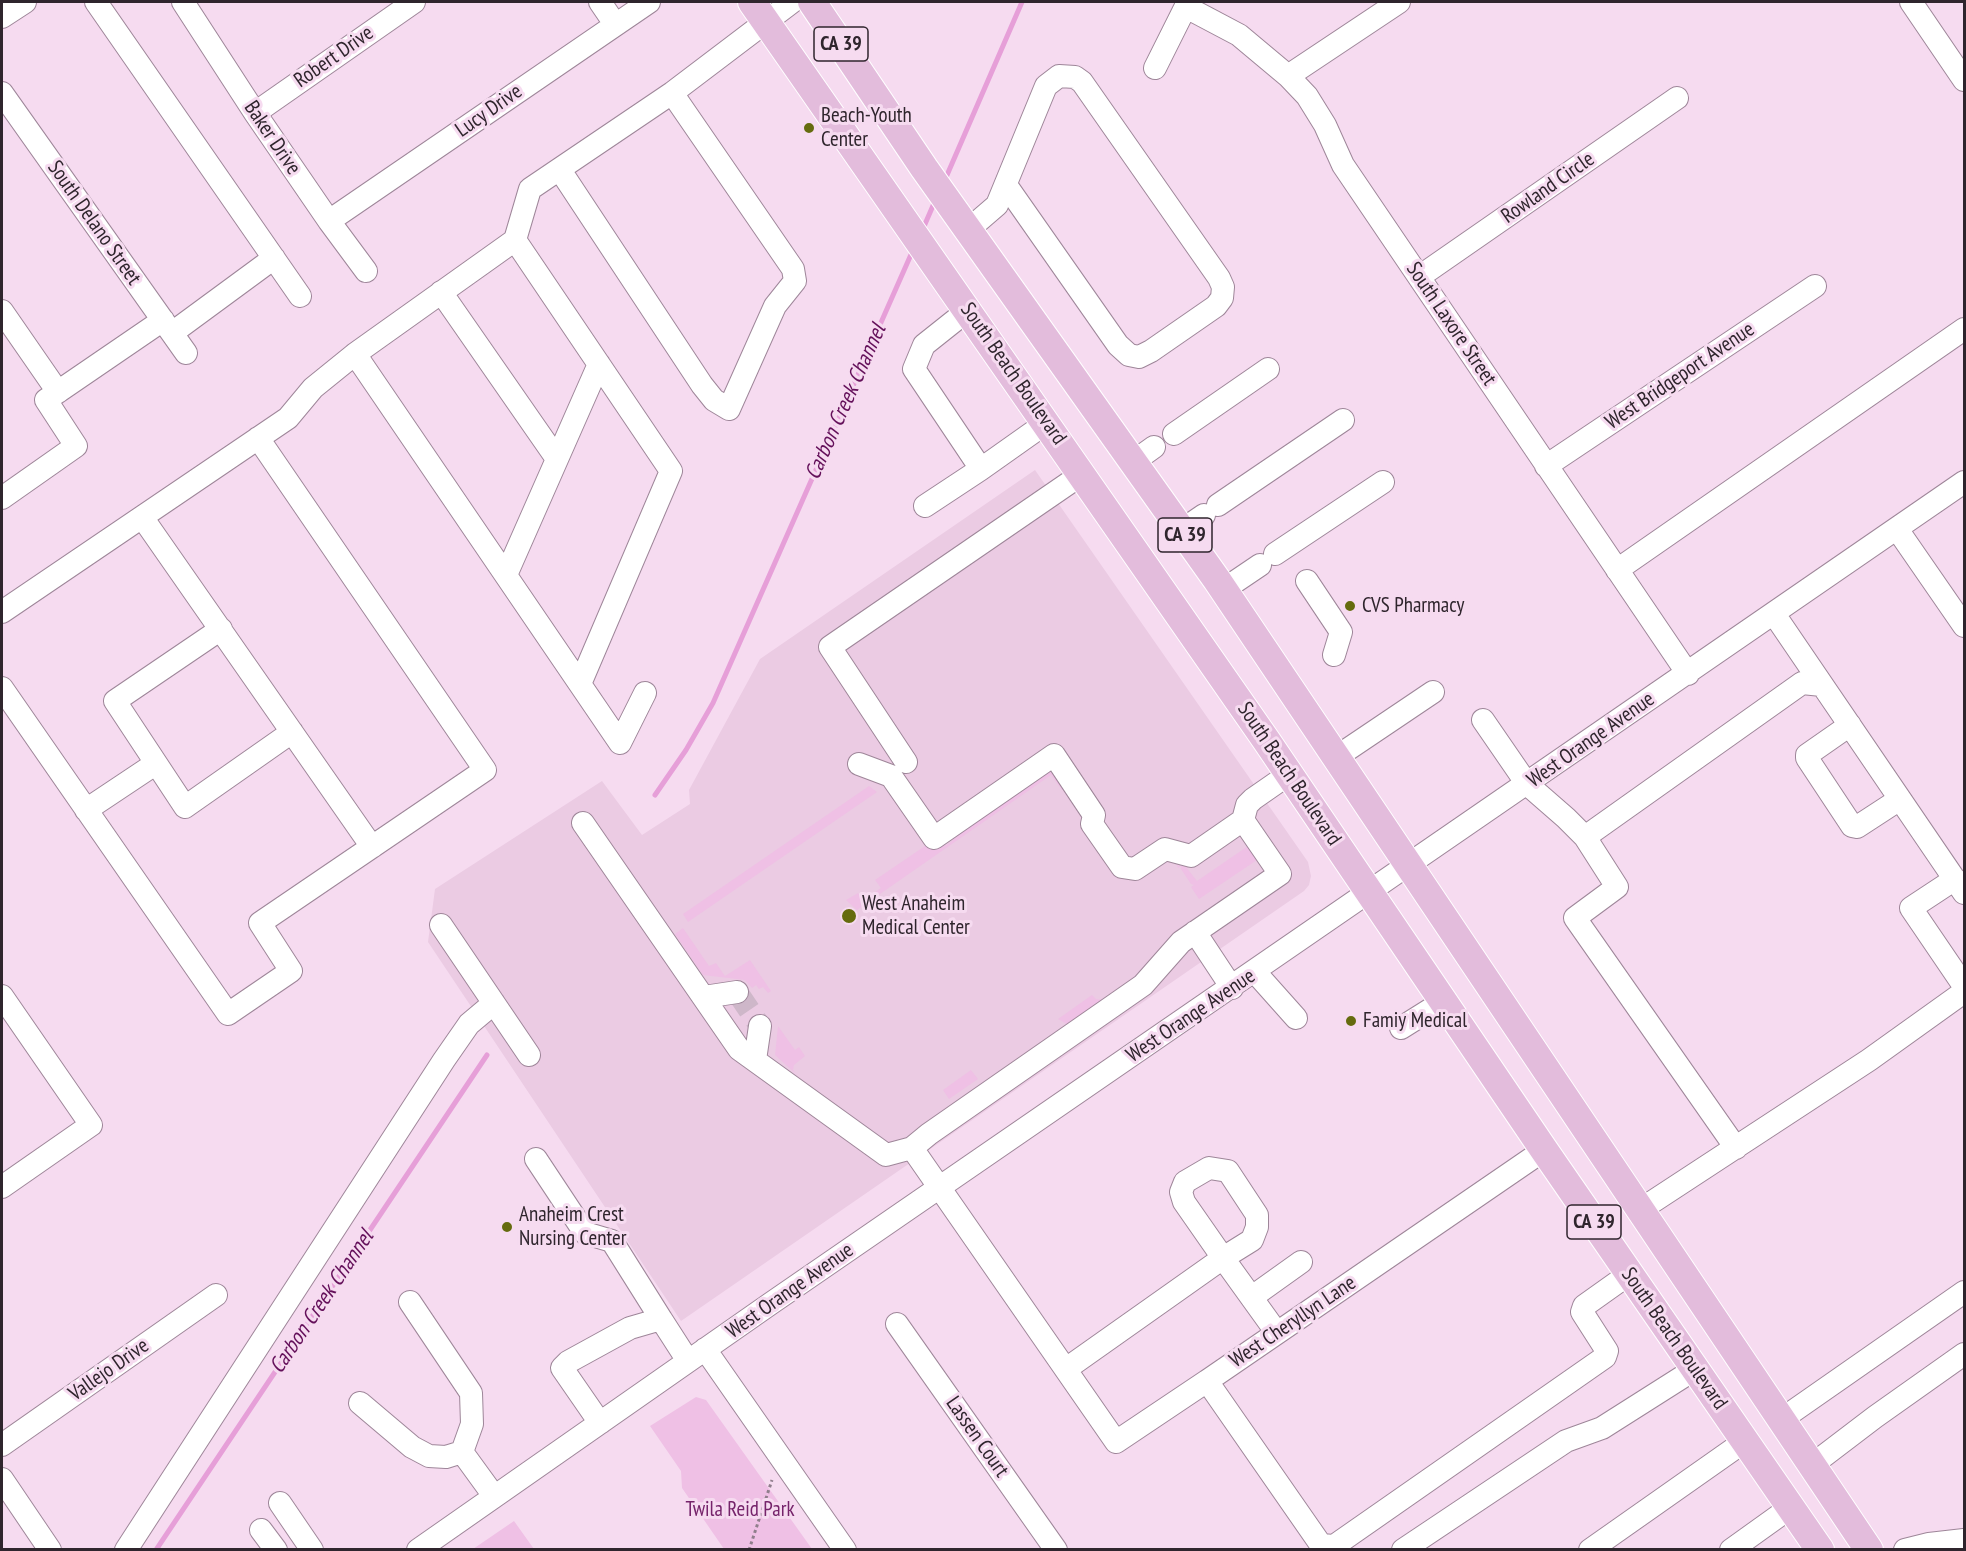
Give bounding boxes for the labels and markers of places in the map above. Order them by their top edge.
place label: Beach-Youth Center [821,103,912,153]
marker: Beach-Youth Center [802,121,816,135]
place label: CVS Pharmacy [1362,593,1464,619]
marker: CVS Pharmacy [1343,599,1357,613]
place label: West Anaheim Medical Center [862,891,970,941]
marker: West Anaheim Medical Center [840,907,858,925]
place label: Famiy Medical [1363,1008,1467,1034]
marker: Famiy Medical [1344,1014,1358,1028]
place label: Anaheim Crest Nursing Center [519,1202,627,1252]
marker: Anaheim Crest Nursing Center [500,1220,514,1234]

